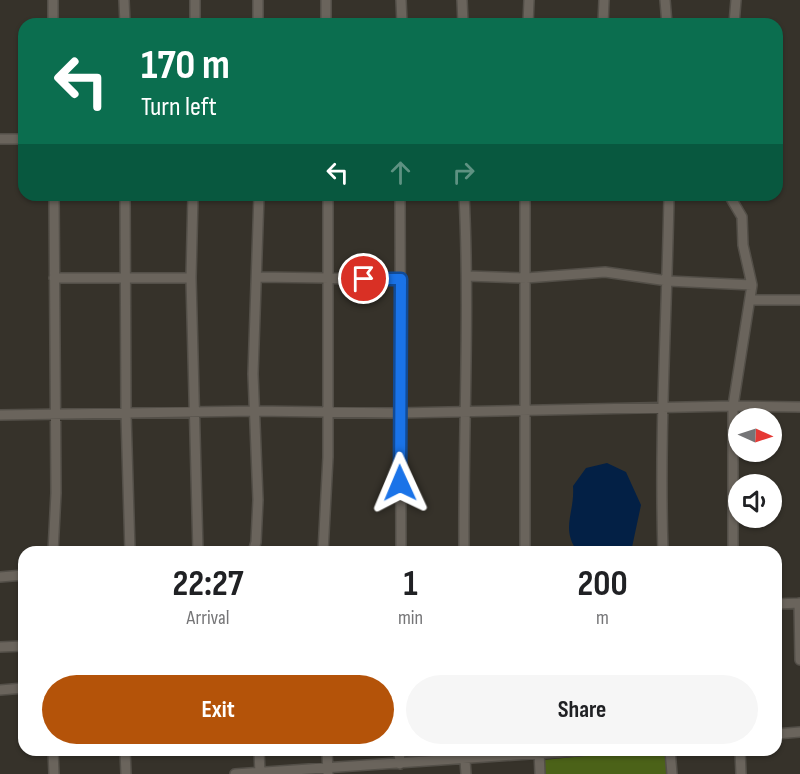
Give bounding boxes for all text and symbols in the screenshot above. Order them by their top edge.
text: 170 m [141,40,230,91]
icon: left [42,42,120,120]
text: Turn left [141,91,217,123]
icon: left [321,156,354,189]
icon: ahead [384,156,417,189]
icon: right [447,156,480,189]
pin [338,253,389,304]
icon: arrive [347,262,380,295]
north arrow [728,408,782,462]
map controls [728,408,782,528]
position arrow [368,451,432,515]
button: sound [728,474,782,528]
text: 22:27 [172,563,244,606]
text: 1 [403,563,418,606]
text: 200 [578,563,628,606]
text: Arrival [186,606,229,630]
text: min [398,606,423,630]
text: m [596,606,609,630]
button: Exit [42,675,394,744]
button: Share [406,675,758,744]

